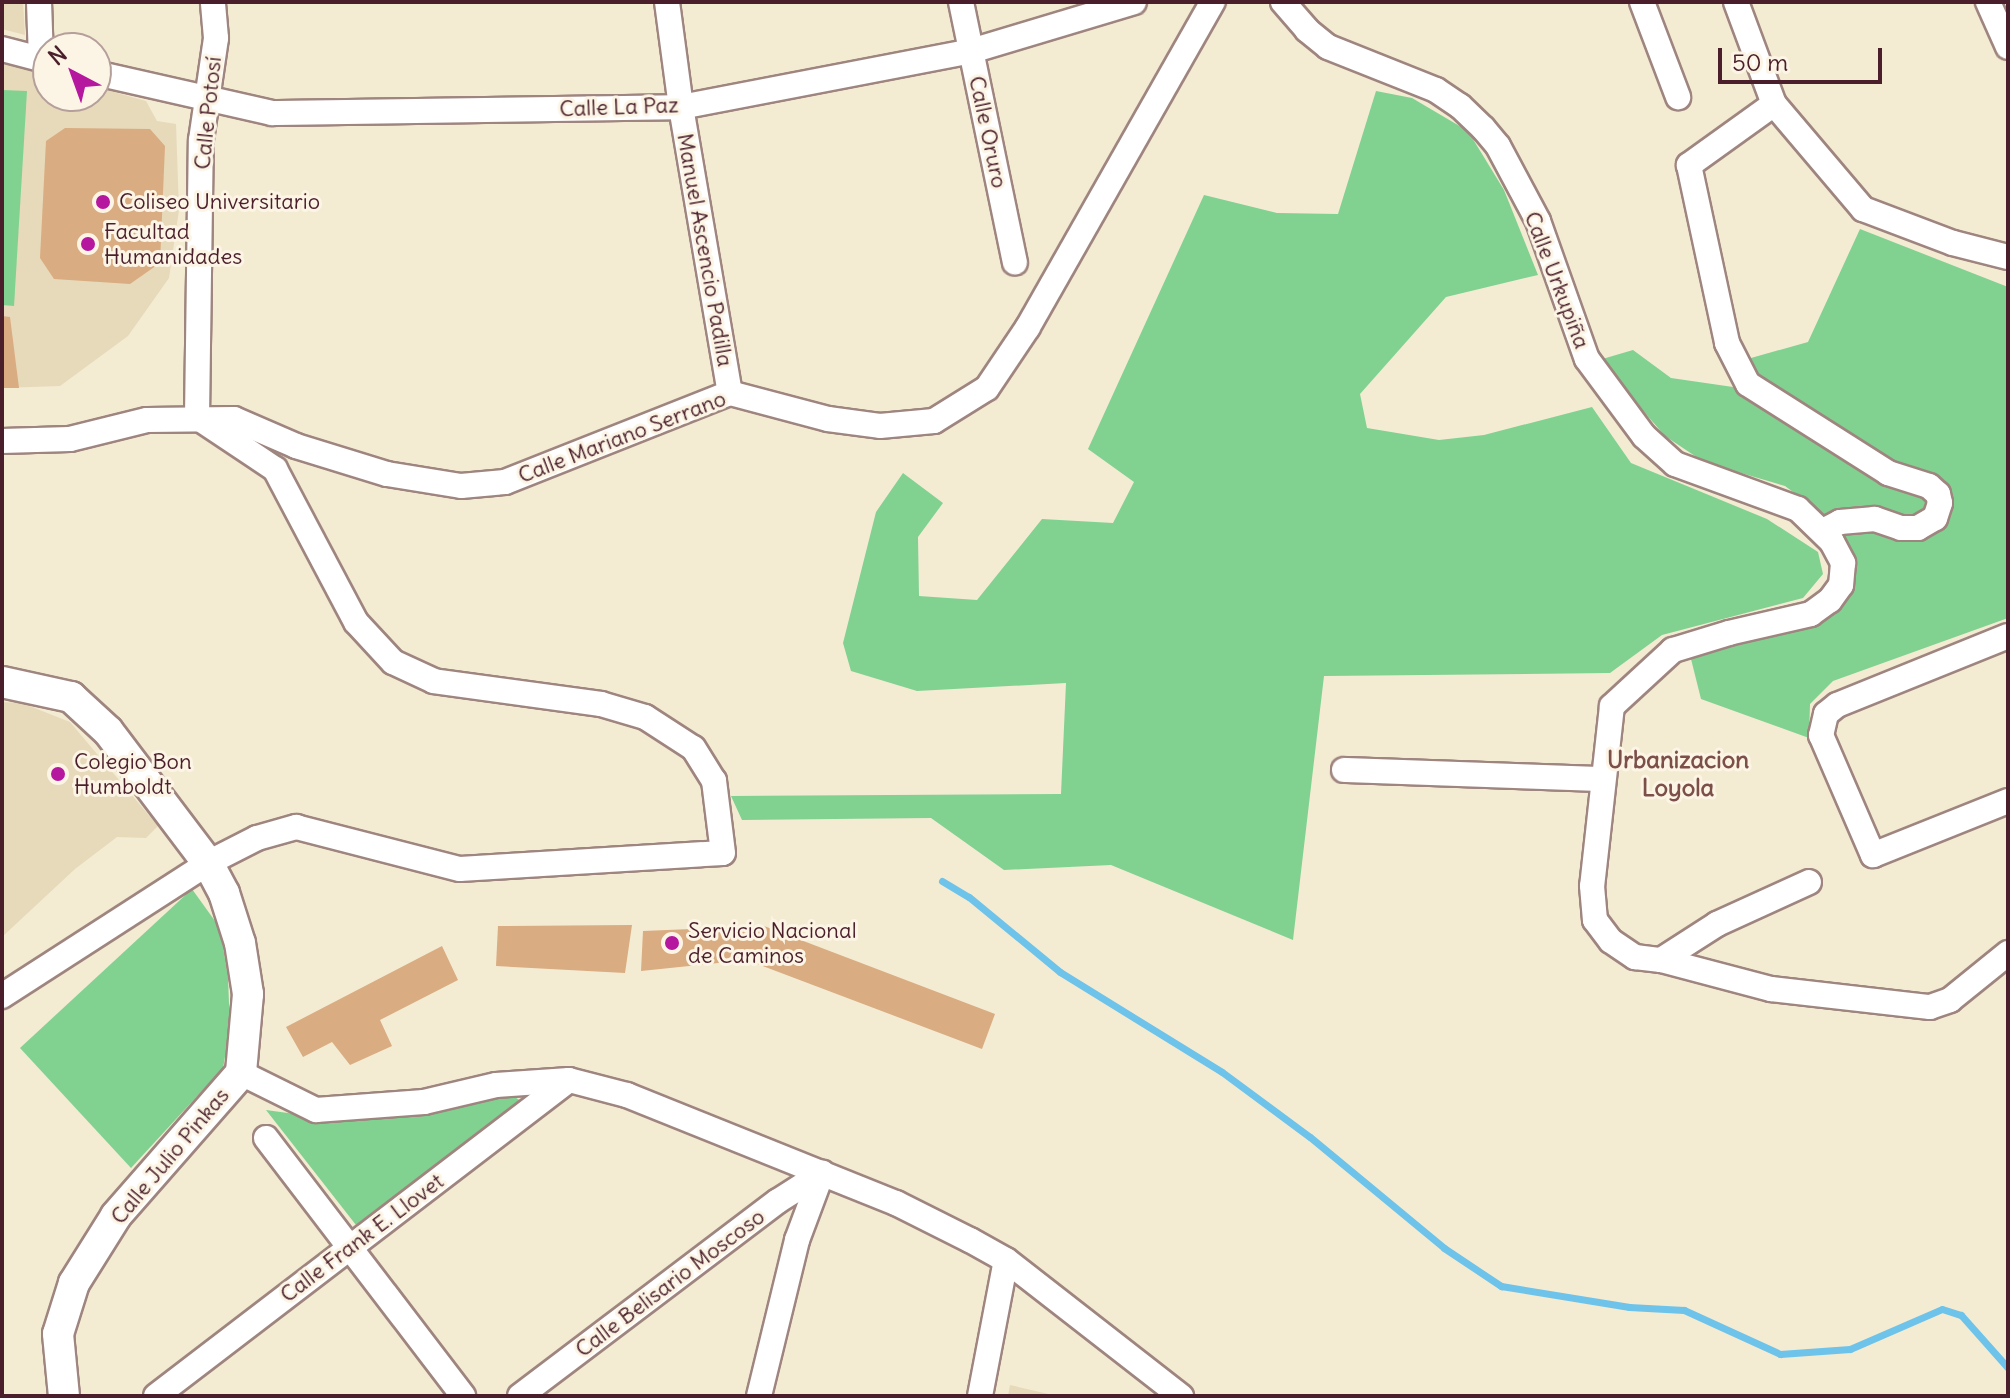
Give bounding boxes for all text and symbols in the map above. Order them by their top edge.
north arrow [32,32,112,112]
scale bar [1722,32,1886,82]
text: N [43,40,72,71]
text: 50 m [1732,47,1788,77]
street label: Calle Potosí [189,55,227,171]
street label: Calle Oruro [963,74,1013,190]
street label: Calle La Paz [559,92,679,122]
street label: Manuel Ascencio Padilla [671,131,739,369]
place label: Coliseo Universitario [119,189,320,215]
marker: Coliseo Universitario [94,193,112,211]
street label: Calle Urkupiña [1519,208,1595,352]
place label: Facultad Humanidades [104,218,242,270]
marker: Facultad Humanidades [79,235,97,253]
street label: Calle Mariano Serrano [514,385,730,489]
district label: Urbanizacion Loyola [1607,746,1749,802]
place label: Colegio Bon Humboldt [74,748,192,800]
marker: Colegio Bon Humboldt [49,765,67,783]
place label: Servicio Nacional de Caminos [688,917,857,968]
marker: Servicio Nacional de Caminos [663,934,681,952]
street label: Calle Julio Pinkas [105,1082,235,1230]
street label: Calle Frank E. Llovet [275,1168,449,1308]
street label: Calle Belisario Moscoso [570,1203,770,1363]

